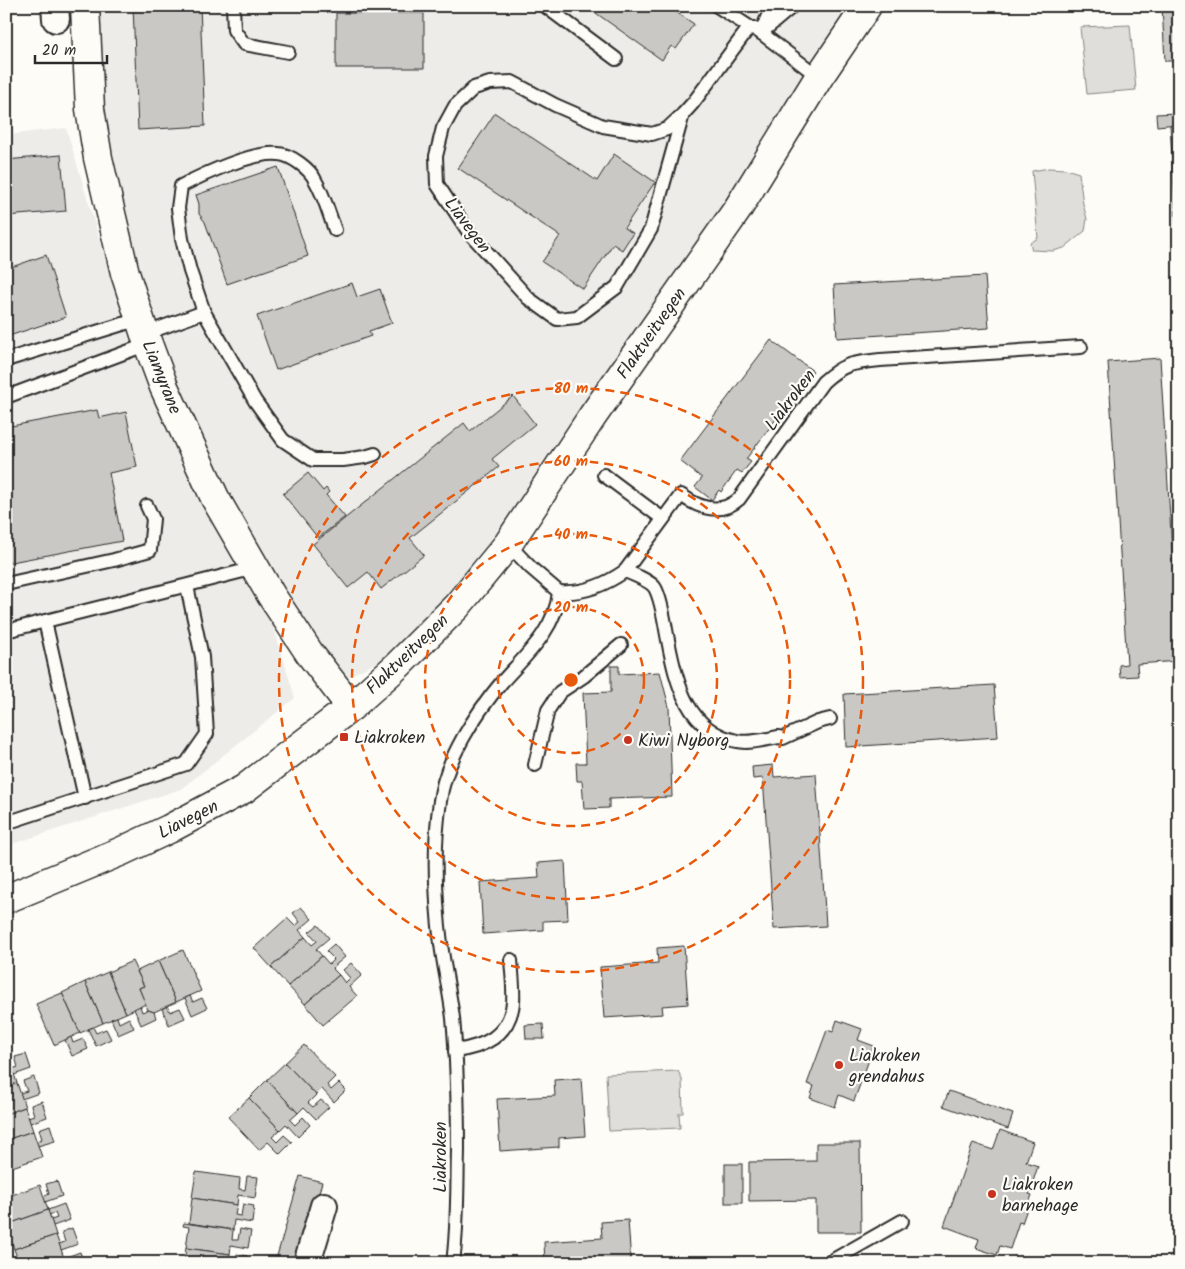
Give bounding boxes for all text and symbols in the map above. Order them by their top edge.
scale bar [35,32,108,64]
text: 20 m [42,39,76,63]
street label: Liavegen [436,191,498,260]
street label: Flaktveitvegen [610,282,695,386]
street label: Liamyrane [133,336,189,419]
street label: Liakroken [758,364,824,438]
text: 80 m [554,377,588,401]
text: 60 m [554,450,588,474]
text: 40 m [554,523,588,547]
text: 20 m [554,596,588,620]
street label: Flaktveitvegen [360,608,456,703]
centre of rings [562,671,580,689]
place label: Liakroken [354,724,425,753]
place label: Kiwi Nyborg [638,727,729,756]
marker: Liakroken [338,731,350,743]
marker: Kiwi Nyborg [622,734,634,746]
street label: Liavegen [153,793,224,848]
place label: Liakroken grendahus [848,1042,925,1092]
marker: Liakroken grendahus [833,1059,845,1071]
street label: Liakroken [427,1121,456,1193]
place label: Liakroken barnehage [1002,1171,1078,1221]
marker: Liakroken barnehage [986,1188,998,1200]

